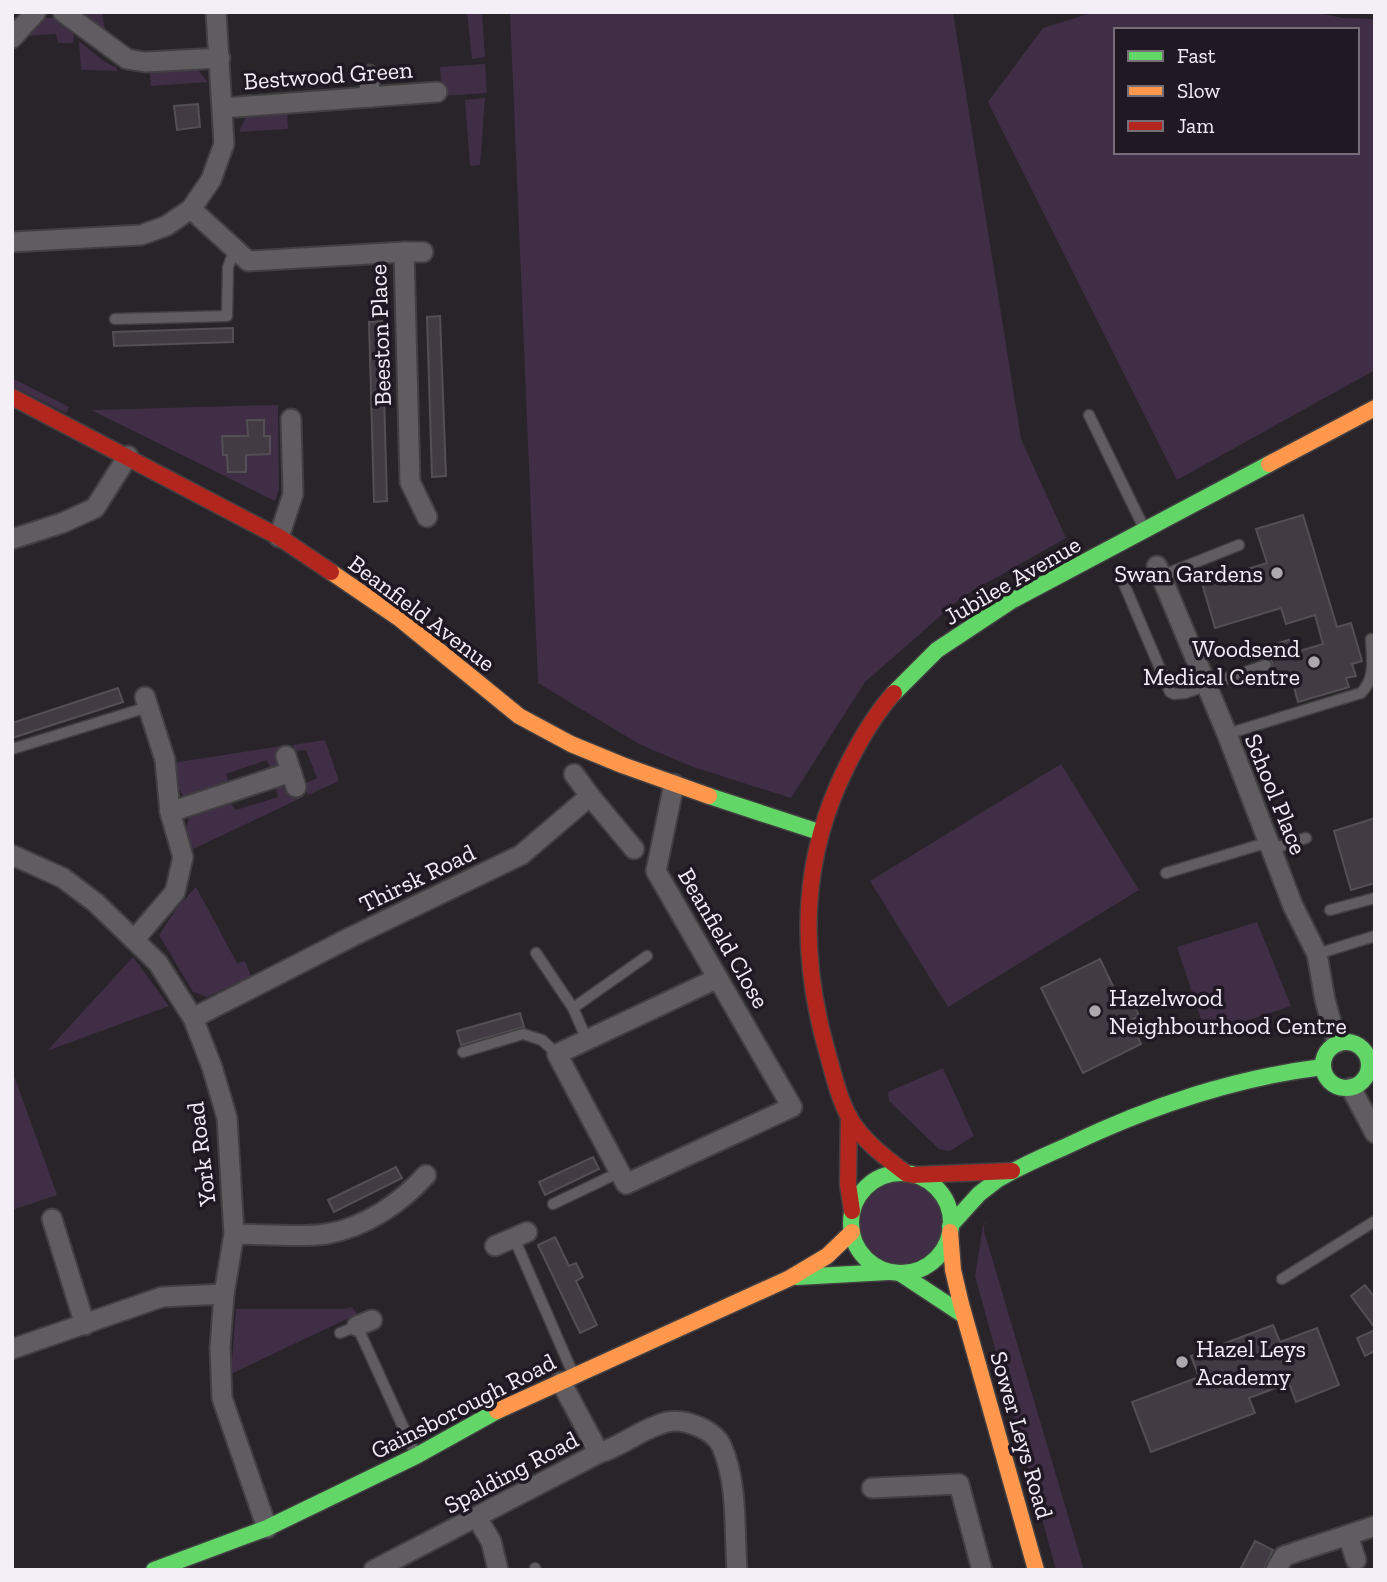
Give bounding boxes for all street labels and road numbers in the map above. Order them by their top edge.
street label: Bestwood Green [242,55,414,95]
street label: Beeston Place [363,263,397,407]
street label: Jubilee Avenue [938,529,1086,631]
street label: Beanfield Avenue [343,548,501,678]
street label: School Place [1239,729,1313,859]
street label: Thirsk Road [354,838,480,918]
street label: Beanfield Close [672,863,776,1013]
street label: York Road [180,1100,222,1209]
street label: Gainsborough Road [366,1347,560,1465]
street label: Sower Leys Road [984,1348,1060,1522]
street label: Spalding Road [439,1424,583,1520]

